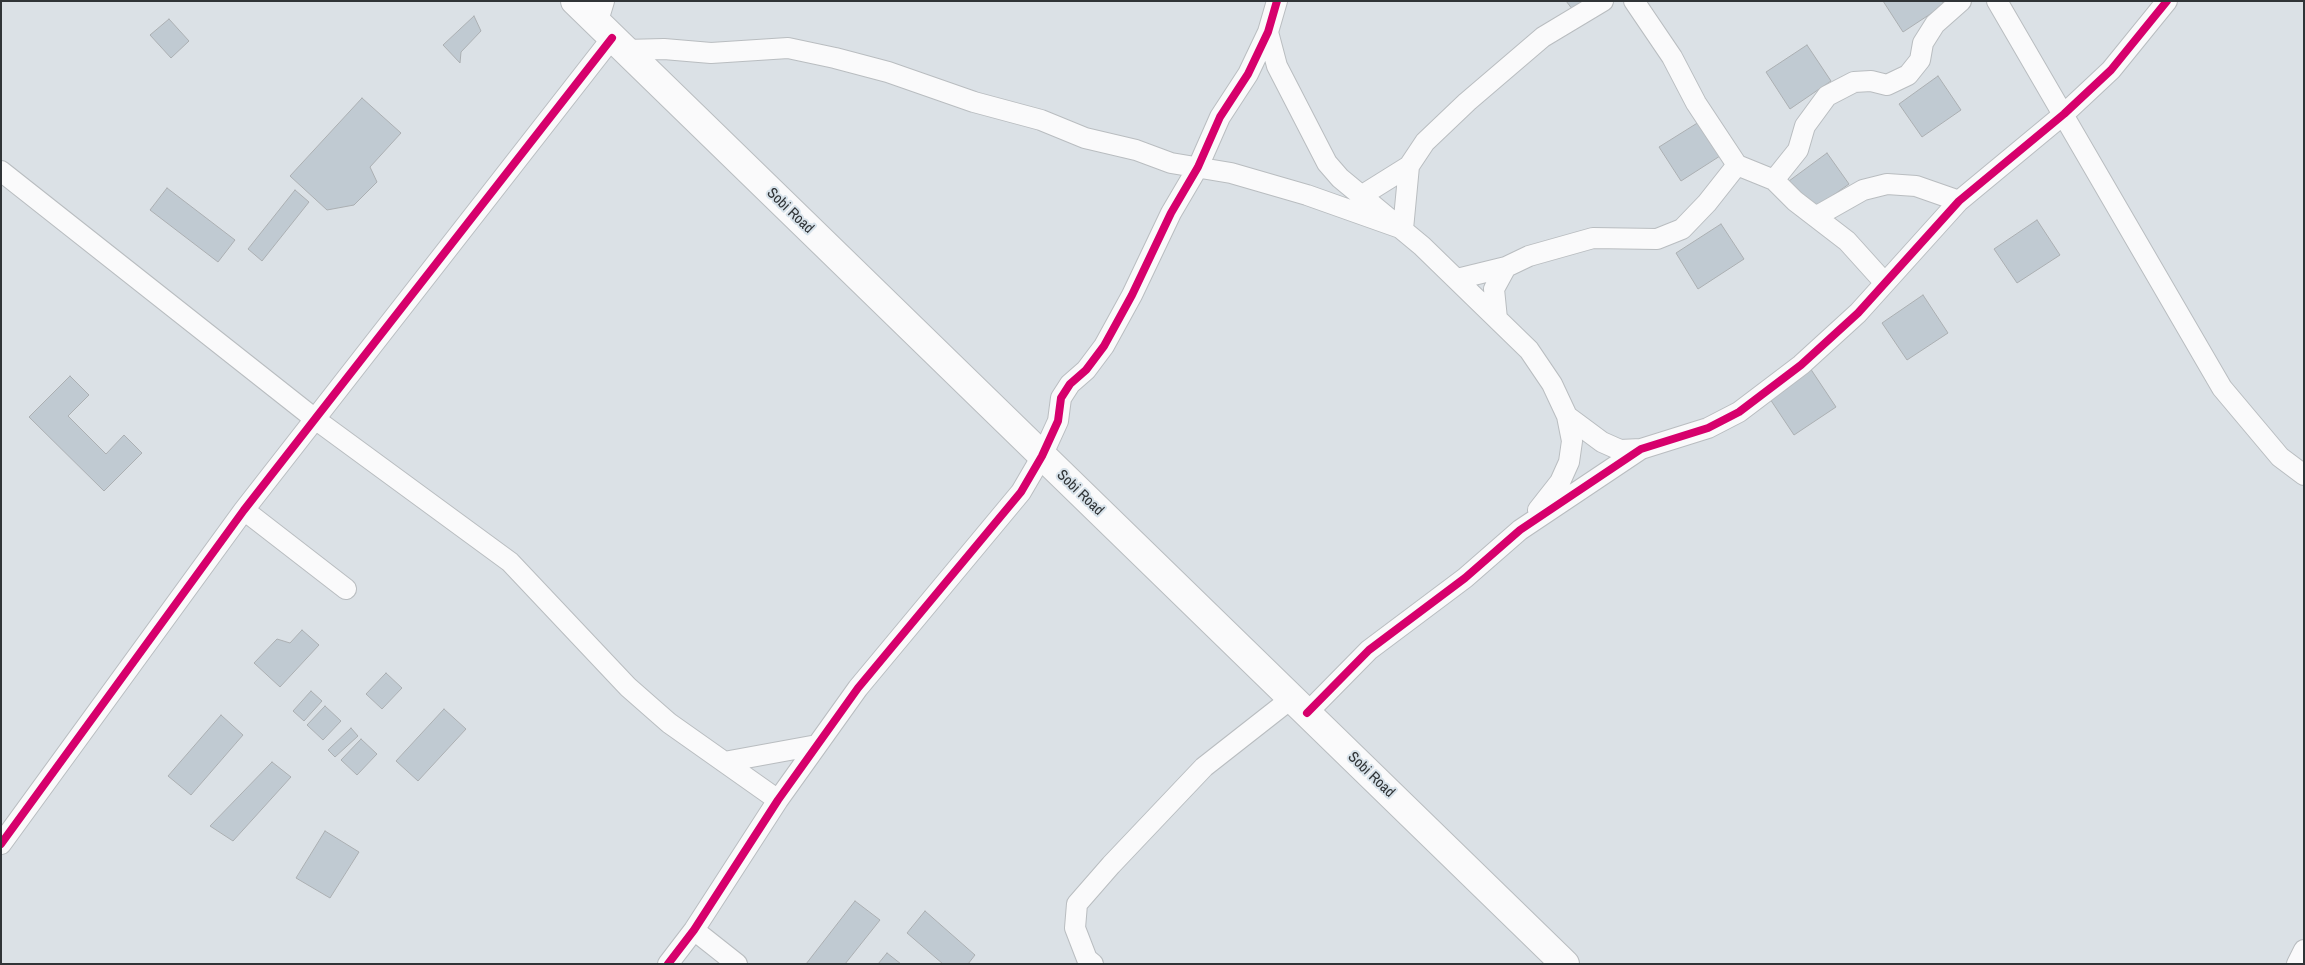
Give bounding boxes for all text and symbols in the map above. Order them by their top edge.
street label: Sobi Road [763,184,817,238]
street label: Sobi Road [1053,466,1107,520]
street label: Sobi Road [1344,748,1398,802]

